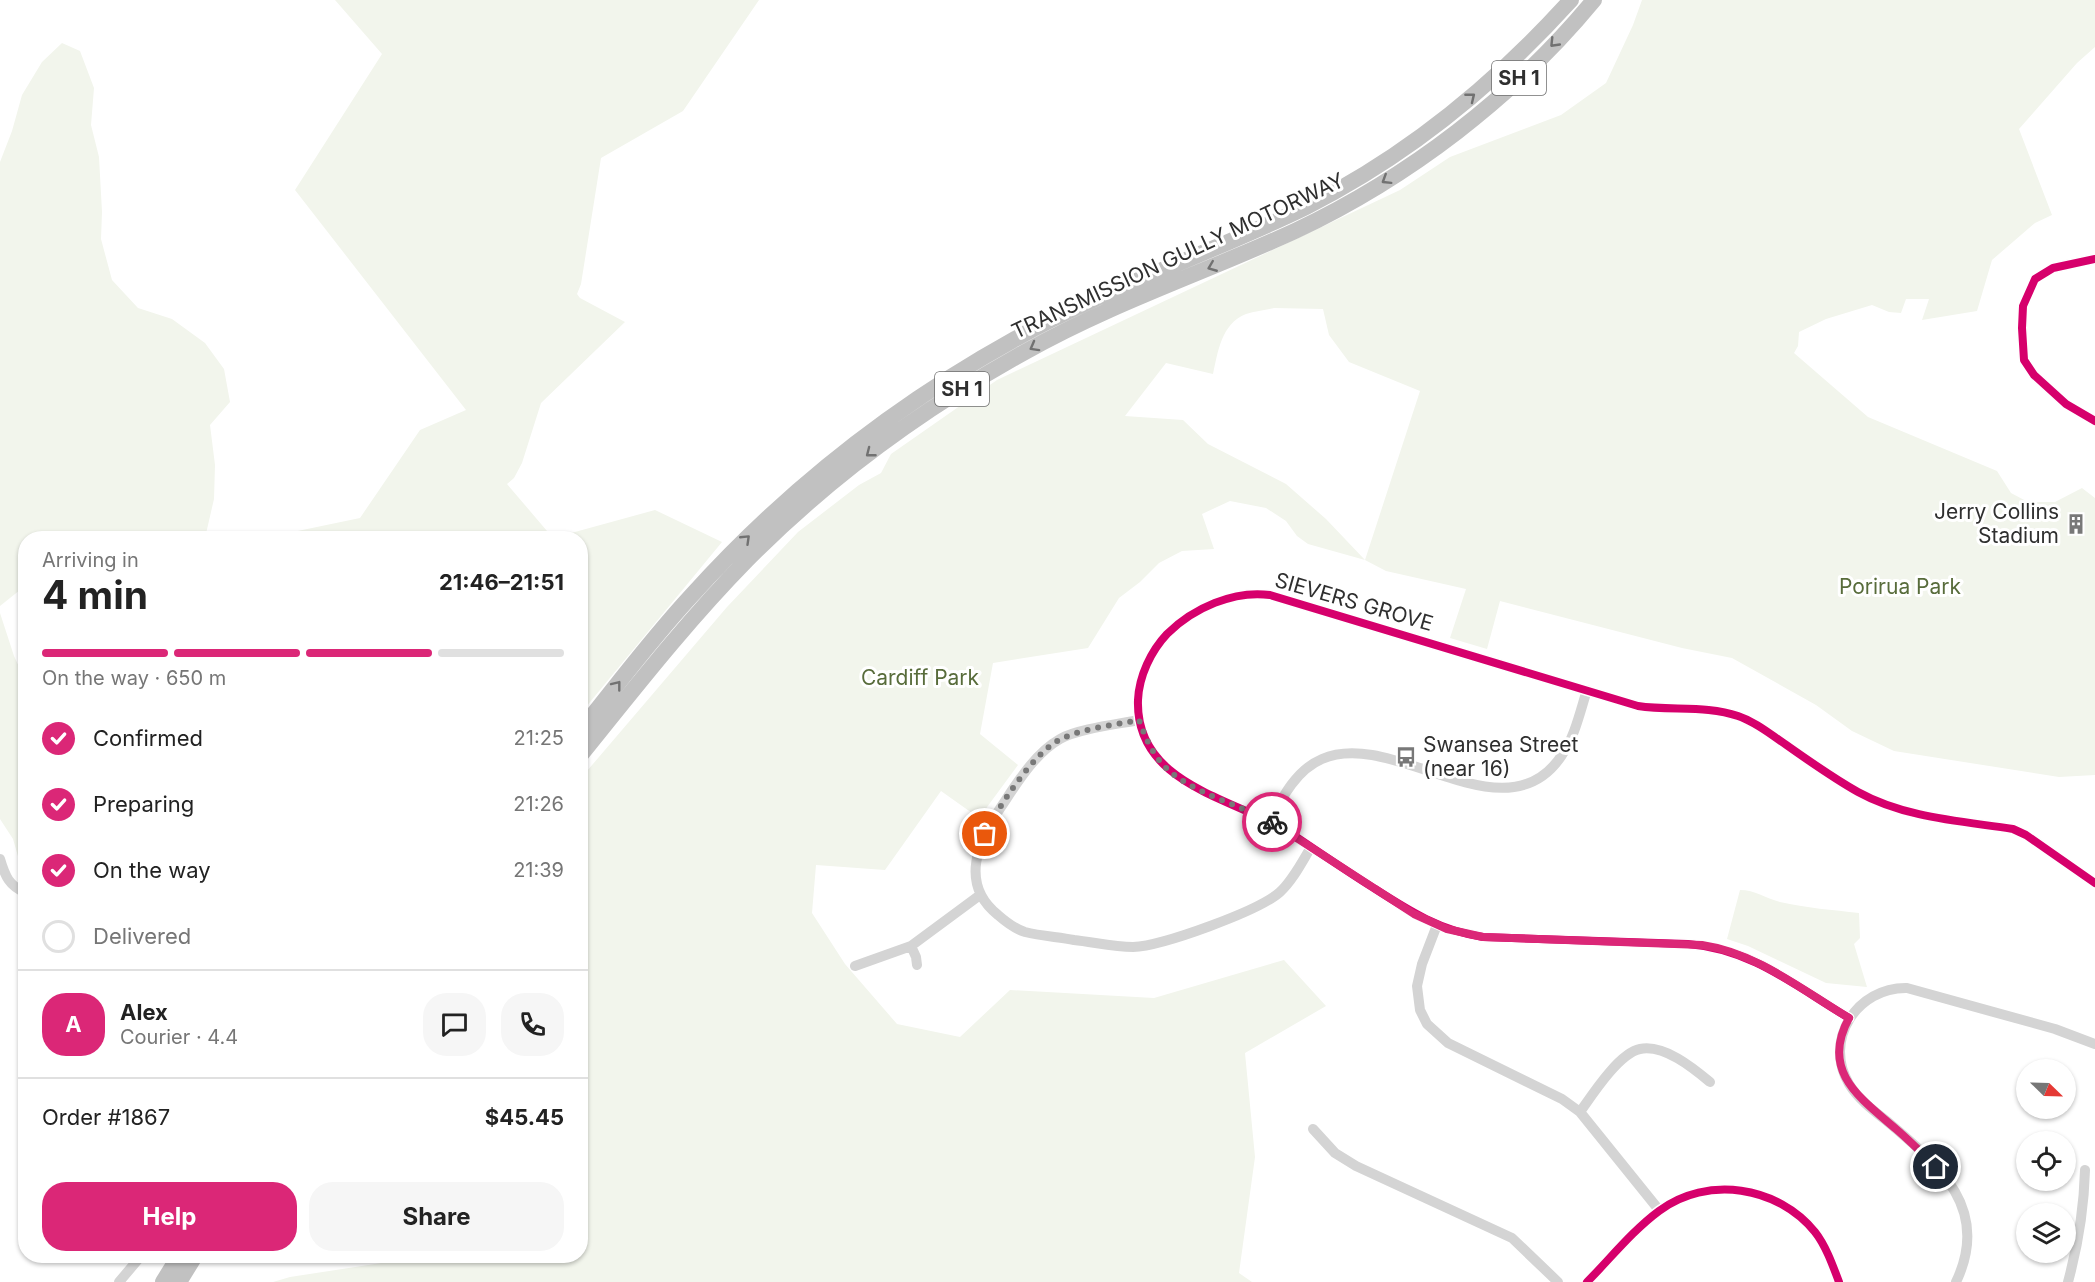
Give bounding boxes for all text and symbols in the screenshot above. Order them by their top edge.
one-way arrow [1551,35,1562,46]
road number: SH 1 [1492,61,1546,95]
one-way arrow [1464,94,1475,105]
street label: TRANSMISSION GULLY MOTORWAY [1008,167,1348,344]
one-way arrow [1382,173,1392,185]
one-way arrow [1207,260,1218,272]
one-way arrow [1030,340,1040,351]
road number: SH 1 [935,372,989,406]
one-way arrow [866,445,877,456]
place label: Jerry Collins Stadium [1934,499,2059,548]
building icon: Jerry Collins Stadium [2064,512,2088,536]
one-way arrow [739,535,749,546]
text: Arriving in [42,548,139,572]
street label: SIEVERS GROVE [1272,567,1436,636]
text: 21:46–21:51 [439,569,564,595]
text: 4 min [42,571,148,618]
park label: Porirua Park [1839,574,1962,599]
park label: Cardiff Park [861,665,980,690]
text: On the way · 650 m [42,666,226,690]
one-way arrow [609,681,620,692]
icon: check [42,722,75,755]
text: Confirmed [93,725,203,751]
text: 21:25 [514,726,564,750]
place label: Swansea Street (near 16) [1423,732,1578,781]
bus stop icon: Swansea Street (near 16) [1394,745,1418,769]
icon: check [42,788,75,821]
text: Preparing [93,791,194,817]
text: 21:26 [513,792,564,816]
courier [1242,792,1302,852]
icon: bike [1256,806,1289,839]
pin [959,808,1010,859]
icon: bag [968,817,1001,850]
icon: check [42,854,75,887]
text: On the way [93,857,211,883]
text: 21:39 [513,858,564,882]
text: Delivered [93,923,191,949]
button: chat [423,993,486,1056]
button: phone [501,993,564,1056]
text: Alex [120,999,168,1025]
text: A [65,1011,82,1037]
text: Courier · 4.4 [120,1025,238,1049]
north arrow [2016,1059,2076,1119]
map controls [2016,1059,2076,1263]
text: Order #1867 [42,1104,170,1130]
text: $45.45 [485,1104,564,1130]
button: locate [2016,1131,2076,1191]
pin [1910,1141,1961,1192]
icon: home [1919,1150,1952,1183]
button: Help [42,1182,297,1251]
button: Share [309,1182,564,1251]
button: layers [2016,1203,2076,1263]

